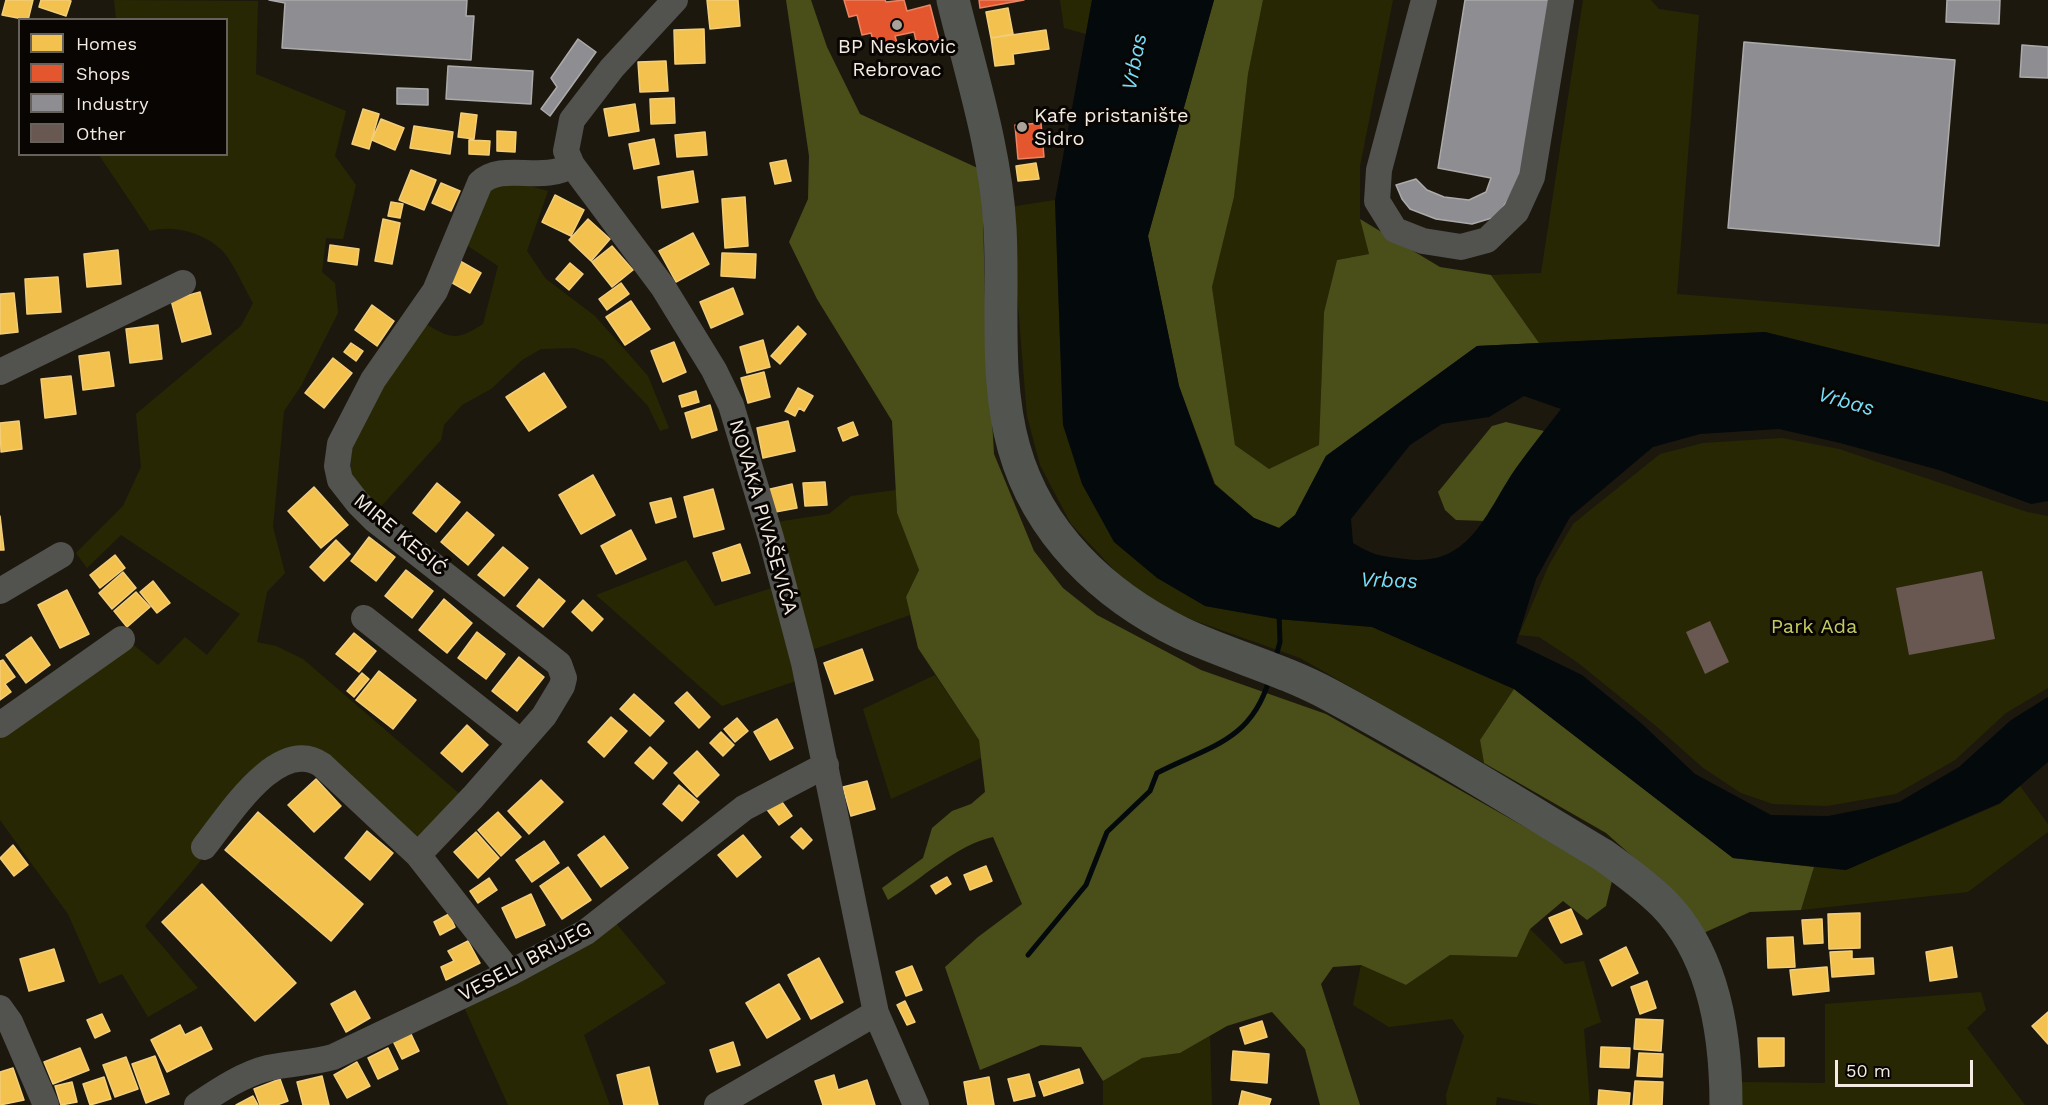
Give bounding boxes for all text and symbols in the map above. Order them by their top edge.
legend [18,18,228,156]
marker: BP Neskovic Rebrovac [890,18,904,32]
water label: Vrbas [1117,32,1153,92]
text: Homes [76,33,137,54]
place label: BP Neskovic Rebrovac [838,35,956,82]
text: Shops [76,63,130,84]
text: Industry [76,93,148,114]
place label: Kafe pristanište Sidro [1034,104,1188,151]
marker: Kafe pristanište Sidro [1015,120,1029,134]
text: Other [76,123,126,144]
water label: Vrbas [1815,382,1877,422]
street label: NOVAKA PIVAŠEVIĆA [724,417,802,617]
street label: MIRE KESIĆ [349,489,451,581]
water label: Vrbas [1360,567,1418,595]
park label: Park Ada [1771,615,1857,639]
street label: VESELI BRIJEG [455,917,595,1007]
scale bar [1838,1048,1976,1086]
text: 50 m [1846,1060,1891,1081]

